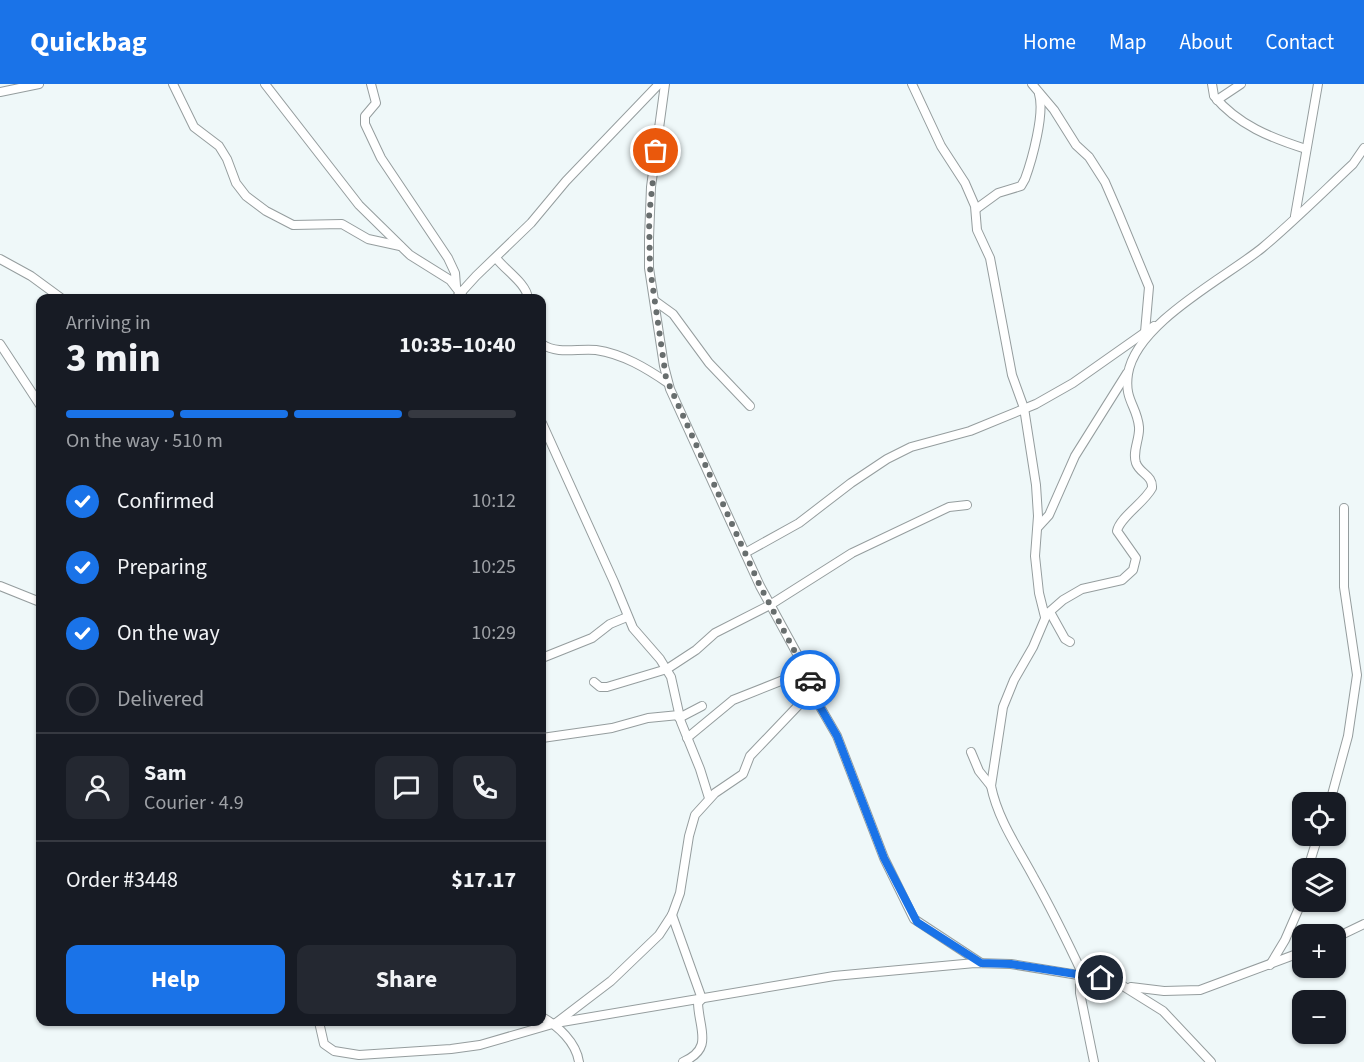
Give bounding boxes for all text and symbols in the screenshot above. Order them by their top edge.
text: Quickbag [30,22,147,62]
text: Home [1023,27,1076,57]
text: Map [1109,27,1147,57]
text: About [1180,27,1232,57]
text: Contact [1265,27,1334,57]
pin [630,125,681,176]
icon: bag [639,134,672,167]
text: Arriving in [66,309,151,337]
text: 10:35–10:40 [399,329,516,361]
text: 3 min [66,331,161,387]
text: On the way · 510 m [66,427,223,455]
icon: check [66,485,99,518]
text: Confirmed [117,485,214,517]
text: 10:12 [471,487,516,515]
icon: check [66,551,99,584]
text: Preparing [117,551,207,583]
text: 10:25 [471,553,516,581]
icon: check [66,617,99,650]
text: On the way [117,617,220,649]
text: 10:29 [471,619,516,647]
courier [780,650,840,710]
icon: car [794,664,827,697]
text: Delivered [117,683,204,715]
button: person [66,756,129,819]
button: chat [375,756,438,819]
button: phone [453,756,516,819]
text: Sam [144,757,187,789]
text: Courier · 4.9 [144,789,244,817]
map controls [1292,792,1346,1044]
button: locate [1292,792,1346,846]
button: layers [1292,858,1346,912]
text: Order #3448 [66,864,178,896]
text: $17.17 [451,864,516,896]
button: + [1292,924,1346,978]
button: Help [66,945,285,1014]
button: Share [297,945,516,1014]
pin [1075,952,1126,1003]
icon: home [1084,961,1117,994]
button: − [1292,990,1346,1044]

